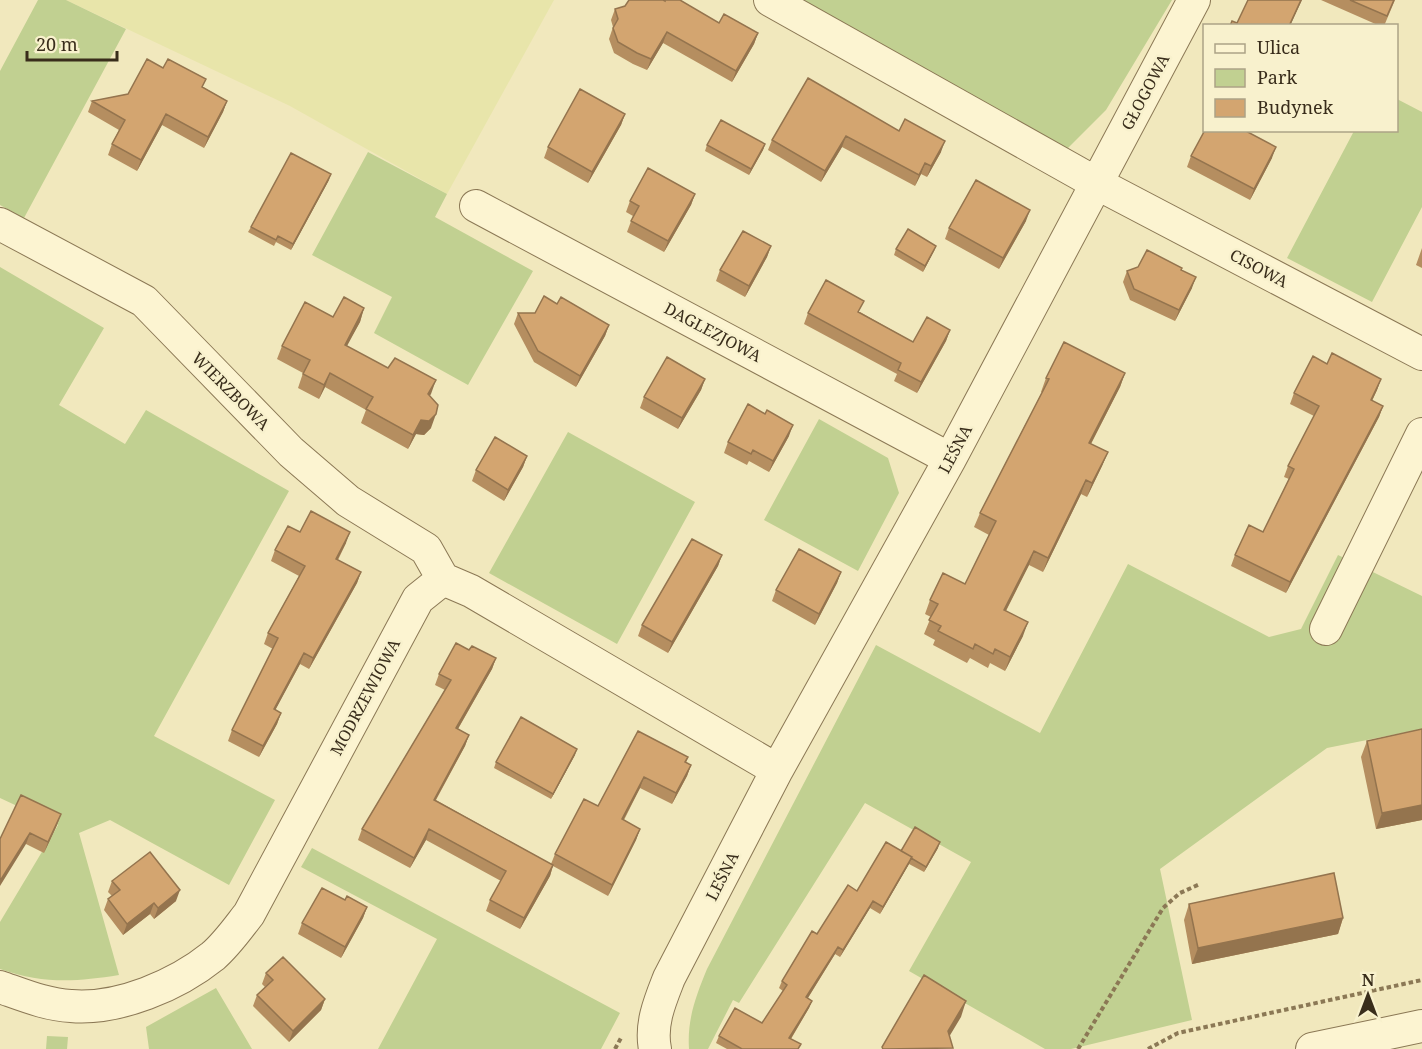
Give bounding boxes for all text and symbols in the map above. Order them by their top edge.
scale bar [27,24,117,62]
legend [1203,24,1398,132]
text: 20 m [36,32,78,56]
text: Ulica [1257,35,1300,59]
street label: GŁOGOWA [1116,49,1175,134]
text: Park [1257,65,1297,89]
text: Budynek [1257,95,1334,119]
street label: CISOWA [1226,244,1293,293]
street label: DAGLEZJOWA [660,297,766,367]
street label: WIERZBOWA [187,347,275,435]
street label: LEŚNA [933,420,977,477]
street label: MODRZEWIOWA [325,634,405,759]
street label: LEŚNA [700,847,744,904]
north arrow [1338,965,1398,1025]
text: N [1362,969,1375,991]

